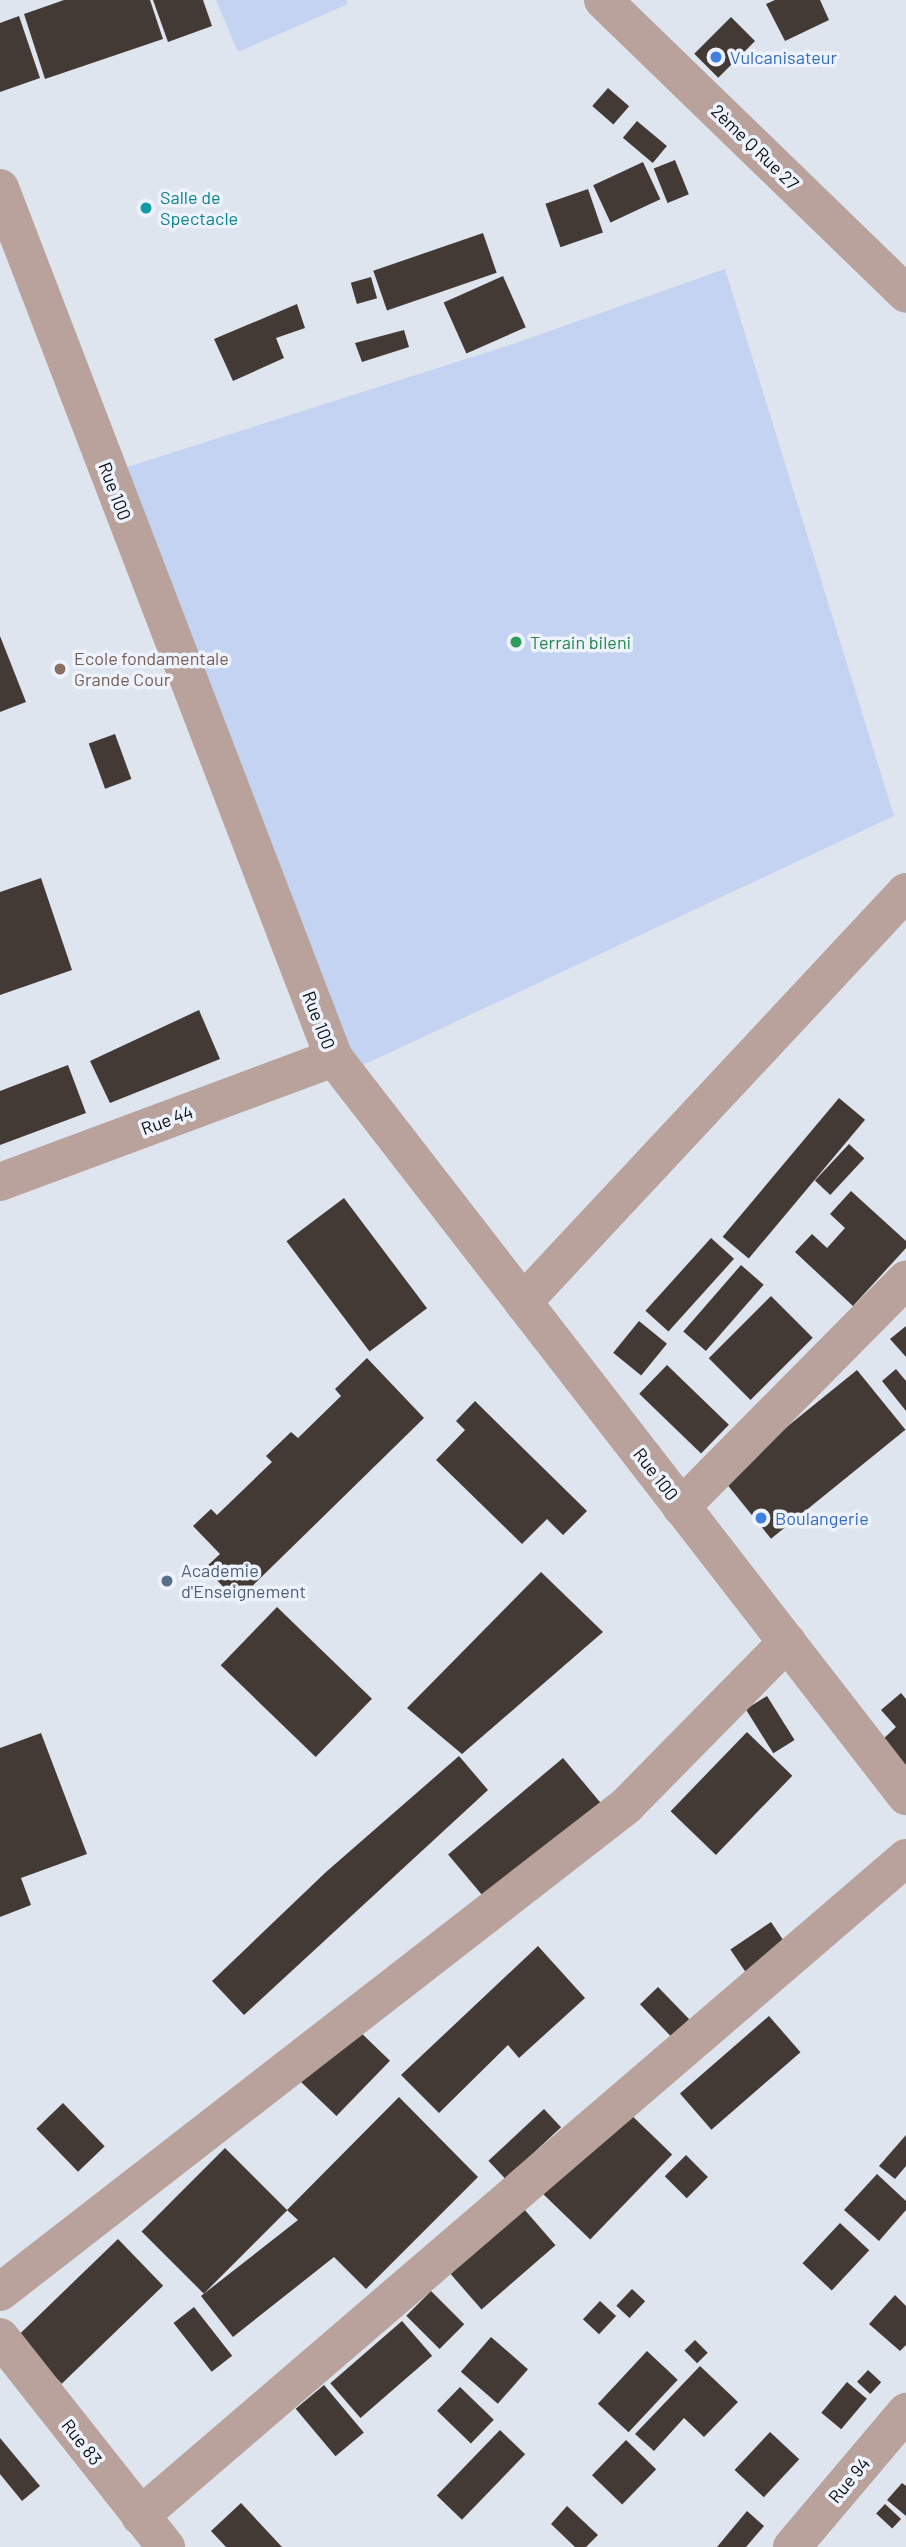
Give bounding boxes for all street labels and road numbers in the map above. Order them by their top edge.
street label: 2ème Q Rue 27 [707,100,803,194]
street label: Rue 100 [94,459,136,523]
street label: Rue 100 [298,988,340,1052]
street label: Rue 44 [138,1101,196,1139]
street label: Rue 100 [629,1444,683,1504]
street label: Rue 83 [57,2415,107,2469]
street label: Rue 94 [824,2453,874,2507]

